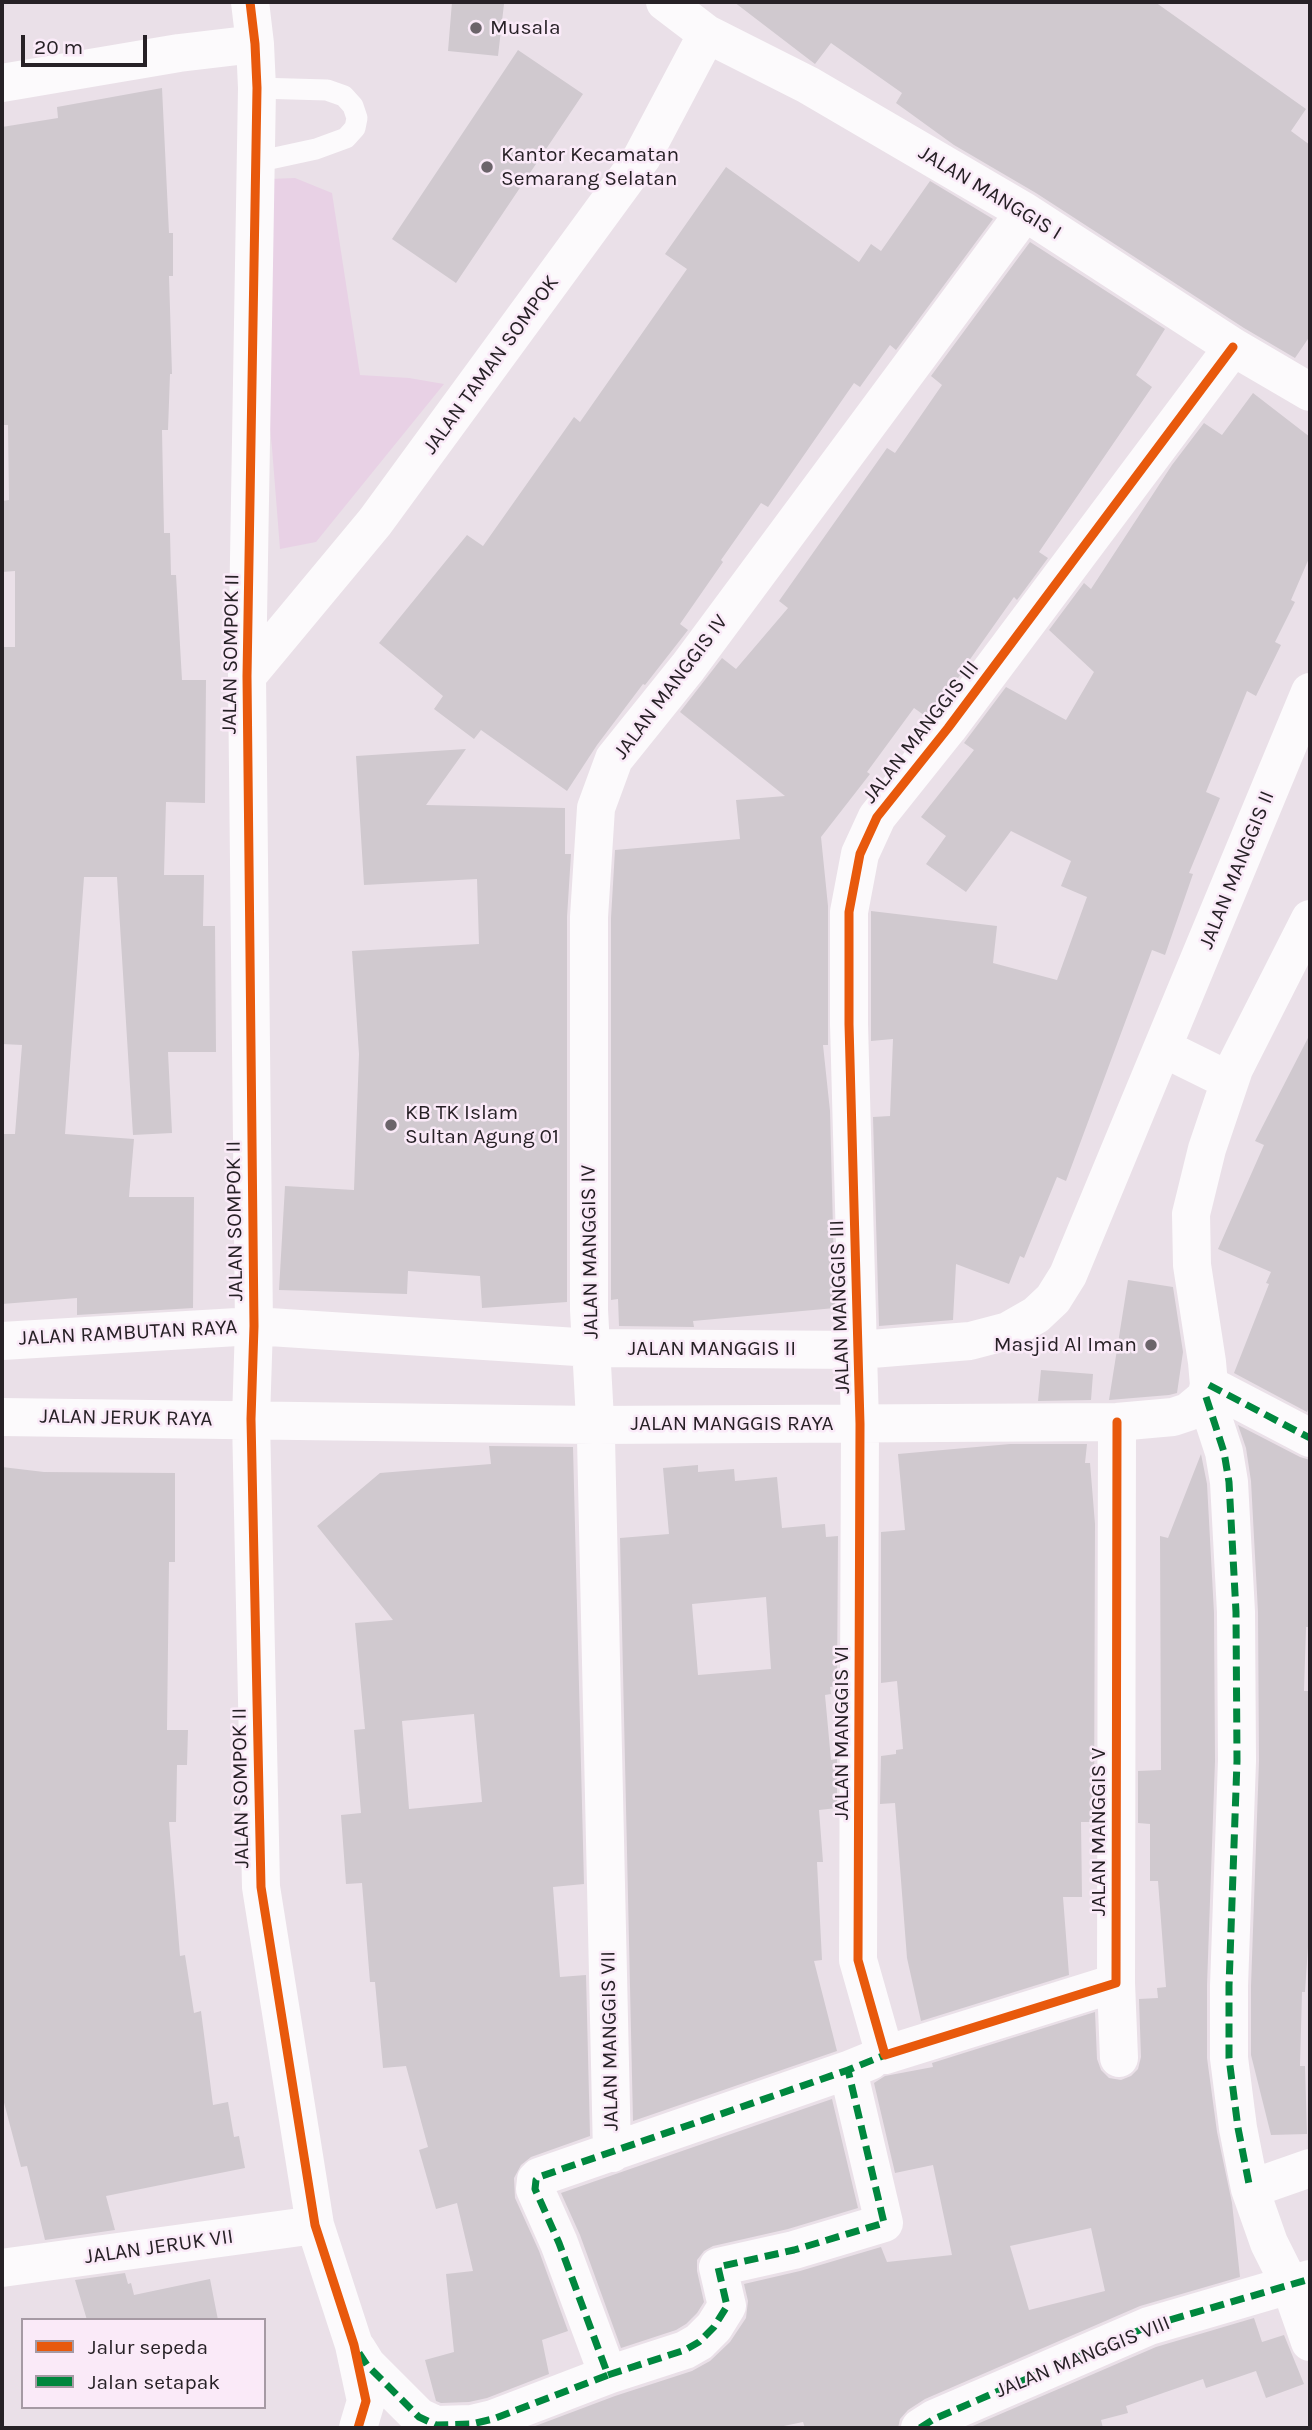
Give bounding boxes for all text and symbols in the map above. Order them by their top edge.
place label: Musala [490,15,561,41]
marker: Musala [468,20,484,36]
scale bar [24,21,150,65]
text: 20 m [34,35,83,59]
street label: JALAN MANGGIS I [914,140,1066,246]
place label: Kantor Kecamatan Semarang Selatan [501,142,679,192]
marker: Kantor Kecamatan Semarang Selatan [479,159,495,175]
street label: JALAN TAMAN SOMPOK [418,271,564,459]
street label: JALAN SOMPOK II [217,574,245,734]
street label: JALAN MANGGIS IV [608,610,734,764]
street label: JALAN MANGGIS III [857,656,985,808]
street label: JALAN MANGGIS II [1194,787,1280,953]
place label: KB TK Islam Sultan Agung 01 [405,1100,559,1150]
marker: KB TK Islam Sultan Agung 01 [383,1117,399,1133]
street label: JALAN SOMPOK II [221,1141,249,1301]
street label: JALAN MANGGIS IV [576,1165,604,1339]
street label: JALAN MANGGIS III [824,1219,856,1395]
street label: JALAN RAMBUTAN RAYA [18,1315,238,1351]
place label: Masjid Al Iman [994,1332,1137,1358]
street label: JALAN MANGGIS II [628,1336,796,1362]
marker: Masjid Al Iman [1143,1337,1159,1353]
street label: JALAN JERUK RAYA [39,1404,213,1432]
street label: JALAN MANGGIS RAYA [630,1411,834,1437]
street label: JALAN MANGGIS VI [829,1646,855,1820]
street label: JALAN SOMPOK II [227,1708,255,1868]
street label: JALAN MANGGIS V [1086,1748,1112,1916]
street label: JALAN MANGGIS VII [596,1951,624,2131]
street label: JALAN JERUK VII [83,2224,235,2270]
street label: JALAN MANGGIS VIII [992,2310,1174,2404]
legend [21,2318,266,2409]
text: Jalur sepeda [88,2335,208,2359]
text: Jalan setapak [88,2370,220,2394]

